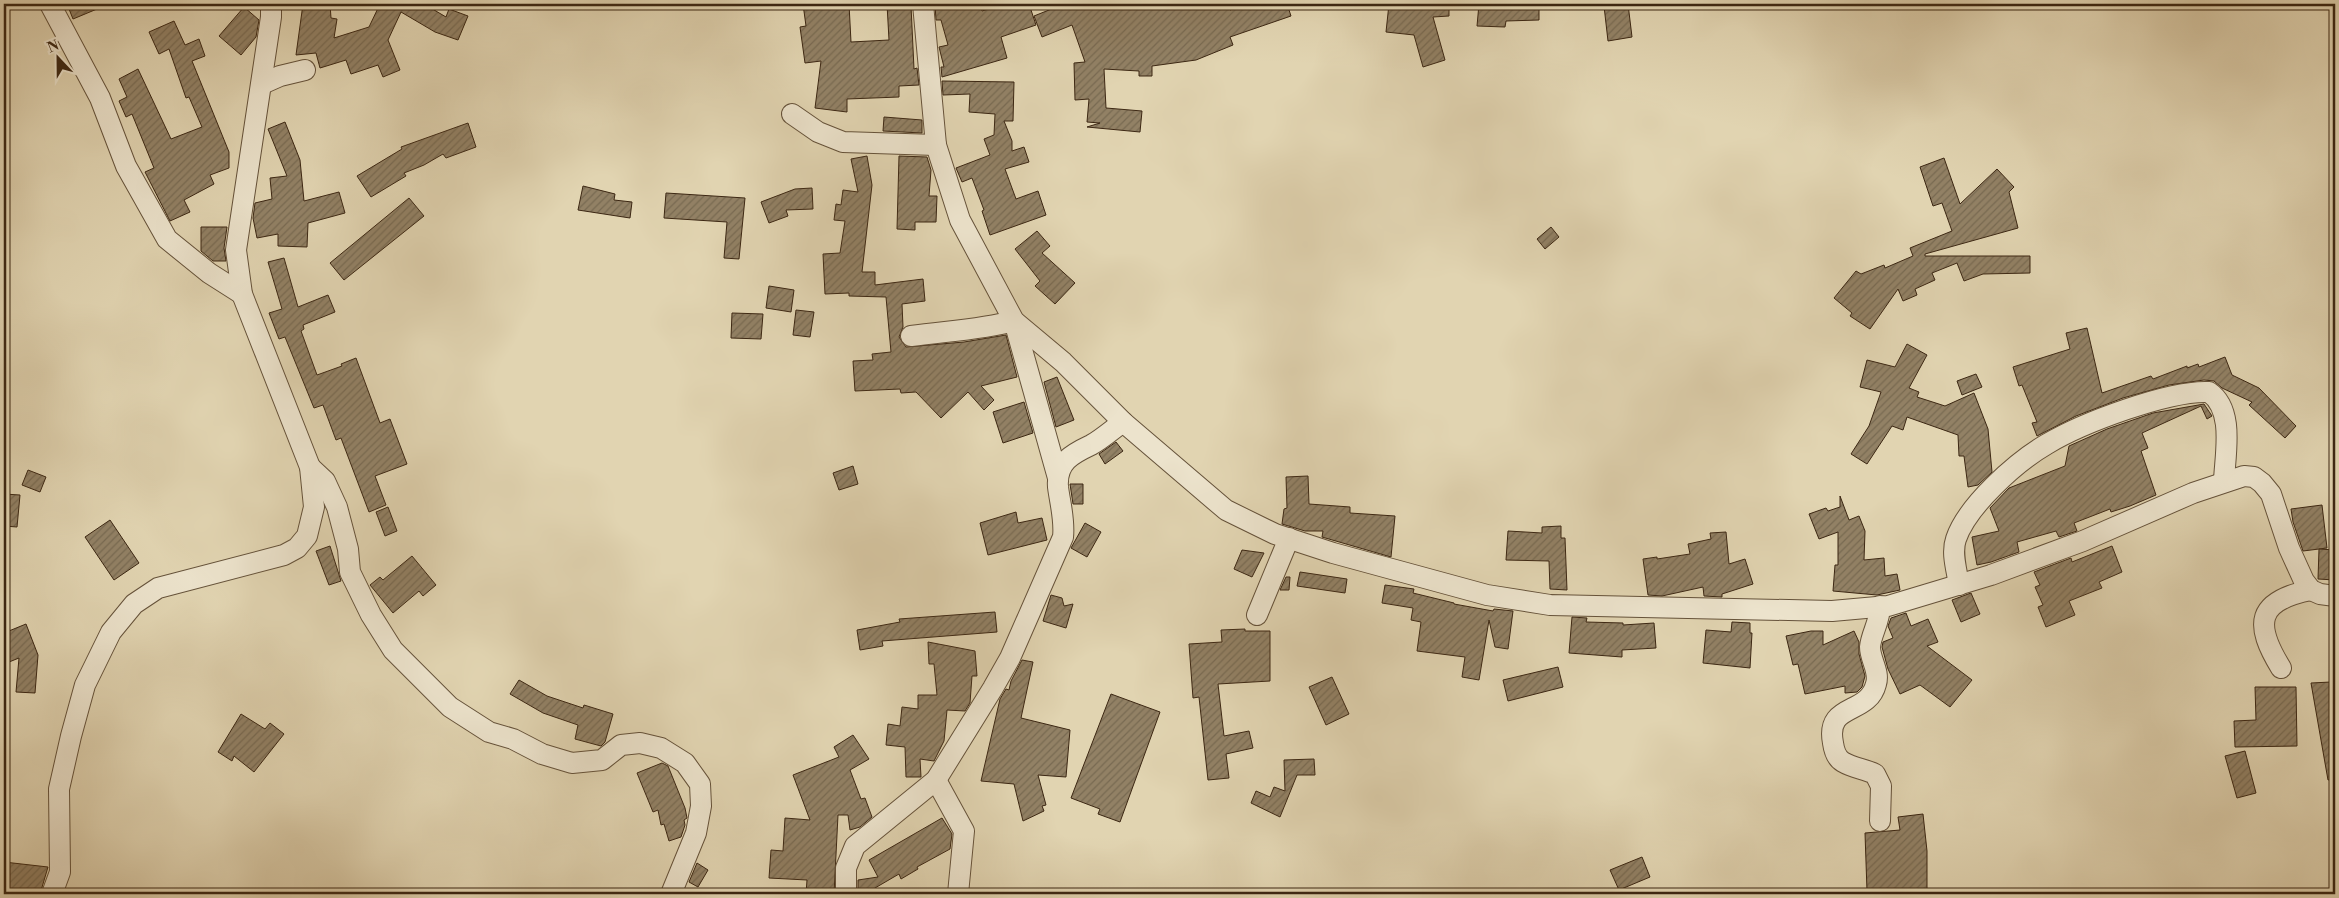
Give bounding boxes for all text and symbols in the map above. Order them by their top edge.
north arrow [32,32,82,82]
text: N [45,36,62,57]

